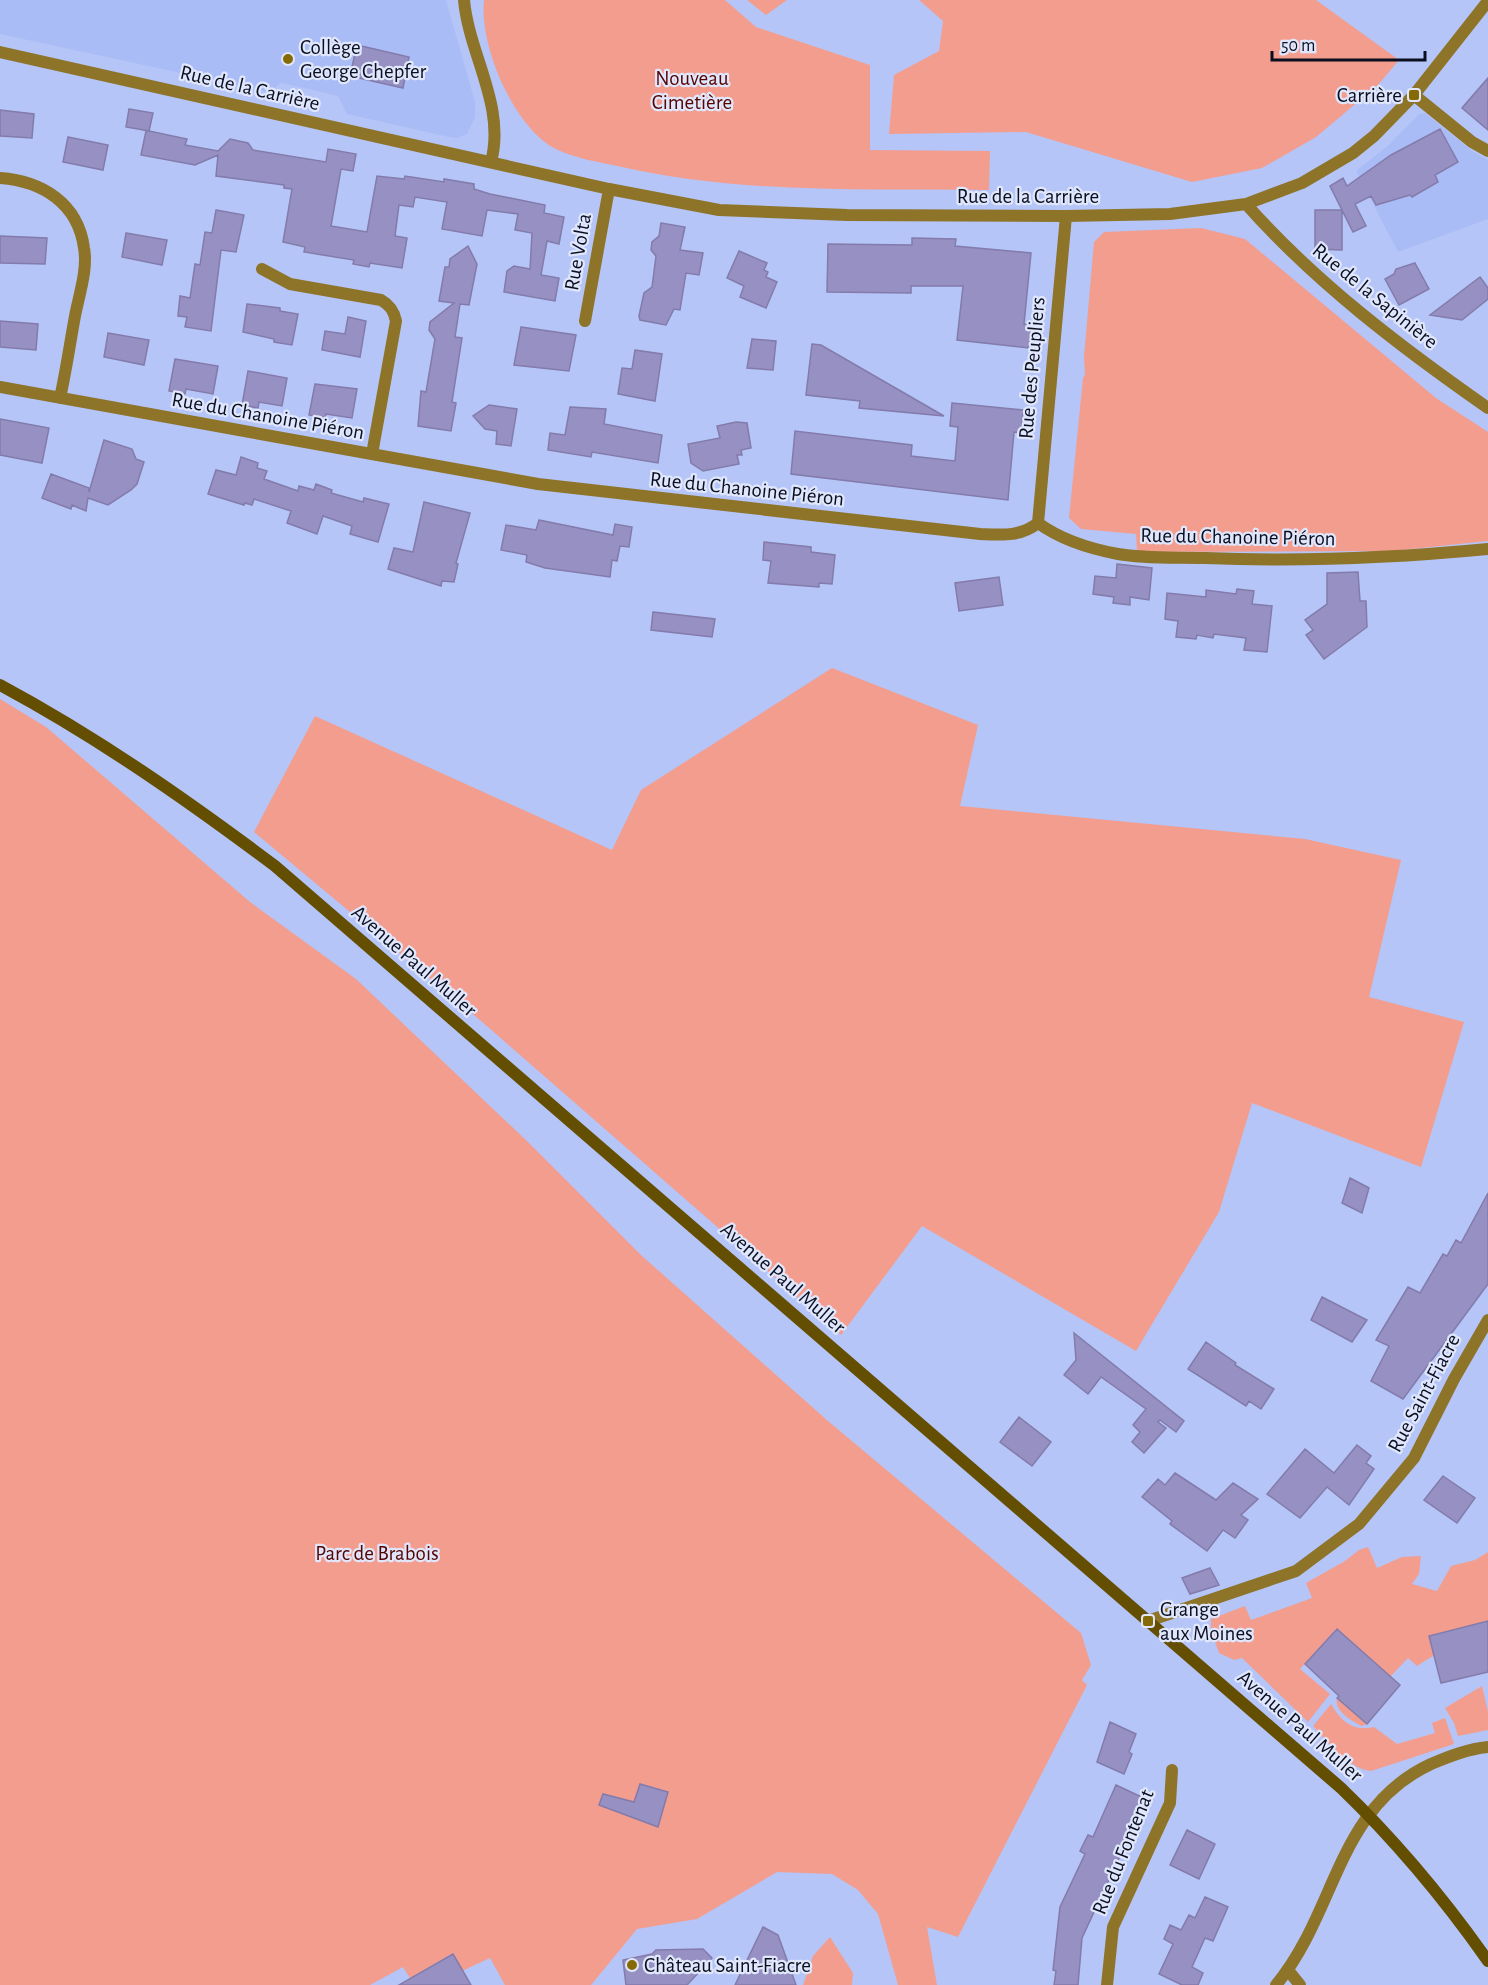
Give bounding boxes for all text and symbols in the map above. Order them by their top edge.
scale bar [1272,24,1425,62]
place label: Collège George Chepfer [300,37,427,82]
text: 50 m [1281,37,1315,55]
marker: Collège George Chepfer [281,52,295,66]
street label: Rue de la Carrière [178,62,322,114]
park label: Nouveau Cimetière [652,68,732,113]
place label: Carrière [1337,85,1402,106]
marker: Carrière [1407,88,1421,102]
street label: Rue de la Carrière [957,186,1099,207]
street label: Rue Volta [561,212,595,292]
street label: Rue de la Sapinière [1308,239,1442,353]
street label: Rue des Peupliers [1015,296,1049,440]
street label: Rue du Chanoine Piéron [170,389,366,443]
street label: Rue du Chanoine Piéron [649,468,845,510]
street label: Rue du Chanoine Piéron [1140,525,1336,549]
street label: Avenue Paul Muller [348,901,481,1021]
street label: Avenue Paul Muller [717,1218,850,1338]
street label: Rue Saint-Fiacre [1384,1330,1464,1456]
park label: Parc de Brabois [315,1543,439,1564]
place label: Grange aux Moines [1160,1599,1253,1644]
marker: Grange aux Moines [1141,1614,1155,1628]
street label: Avenue Paul Muller [1234,1666,1367,1786]
street label: Rue du Fontenat [1088,1786,1158,1917]
place label: Château Saint-Fiacre [644,1955,811,1976]
marker: Château Saint-Fiacre [625,1958,639,1972]

